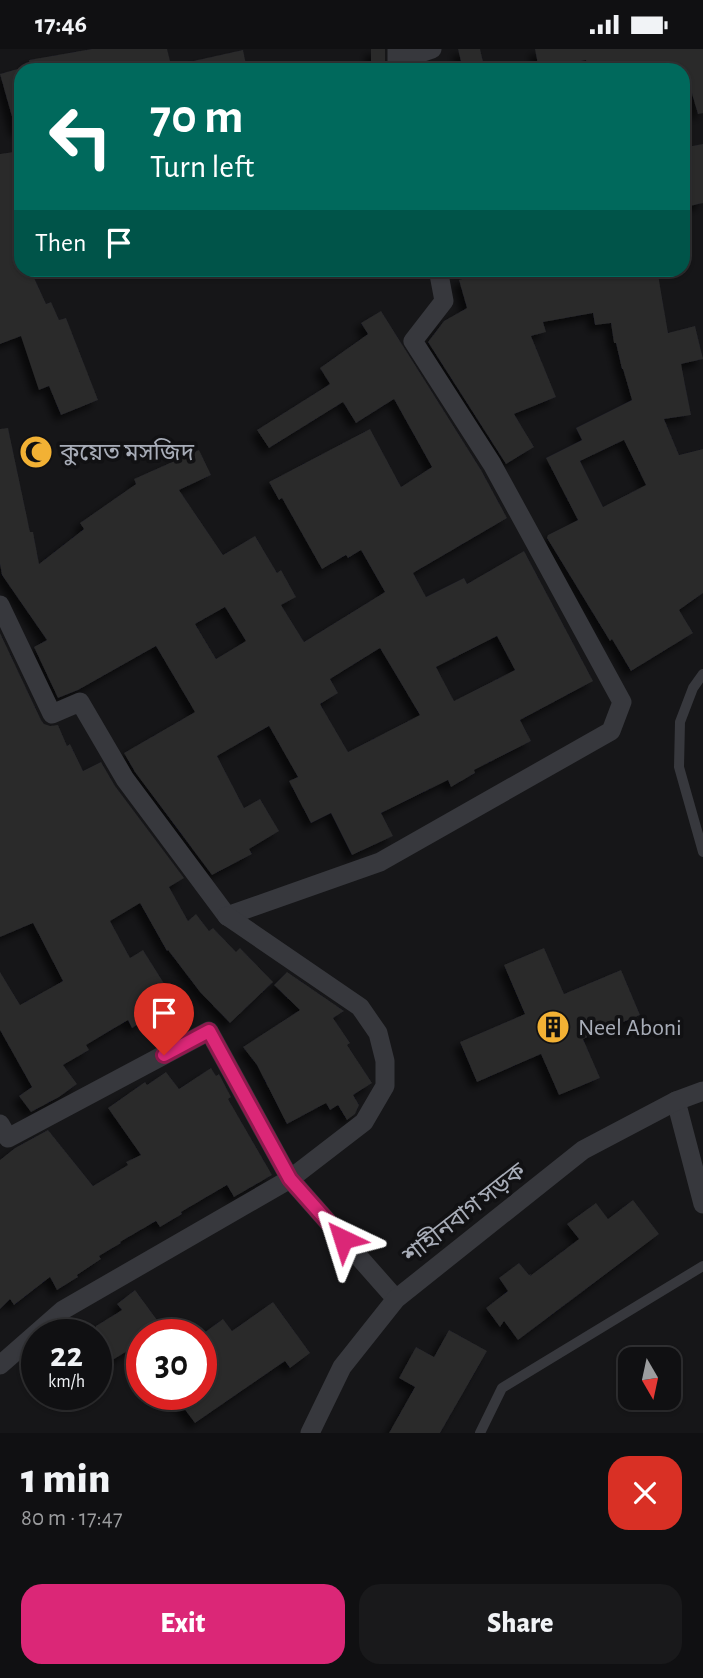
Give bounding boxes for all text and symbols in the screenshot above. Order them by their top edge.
text: 17:46 [35,11,87,37]
icon: left [35,91,126,182]
text: 70 m [150,93,244,142]
text: Turn left [150,151,254,183]
icon: arrive [100,224,138,262]
text: Then [35,230,86,256]
mosque icon: কুয়েত মসজিদ [17,433,55,471]
place label: কুয়েত মসজিদ [59,438,195,466]
pin [134,983,194,1055]
icon: arrive [145,994,183,1032]
building icon: Neel Aboni [534,1008,572,1046]
place label: Neel Aboni [578,1016,682,1040]
street label: শাহীনবাগ সড়ক [396,1156,531,1269]
position arrow [306,1202,380,1276]
speed limit sign: 30 [126,1319,217,1410]
text: 22 [50,1338,83,1373]
north arrow [618,1347,681,1411]
map controls [618,1347,681,1410]
text: km/h [48,1373,85,1391]
button: close [608,1456,682,1530]
text: 1 min [21,1458,110,1500]
text: 80 m · 17:47 [21,1507,123,1530]
button: Exit [21,1584,345,1664]
button: Share [359,1584,682,1664]

